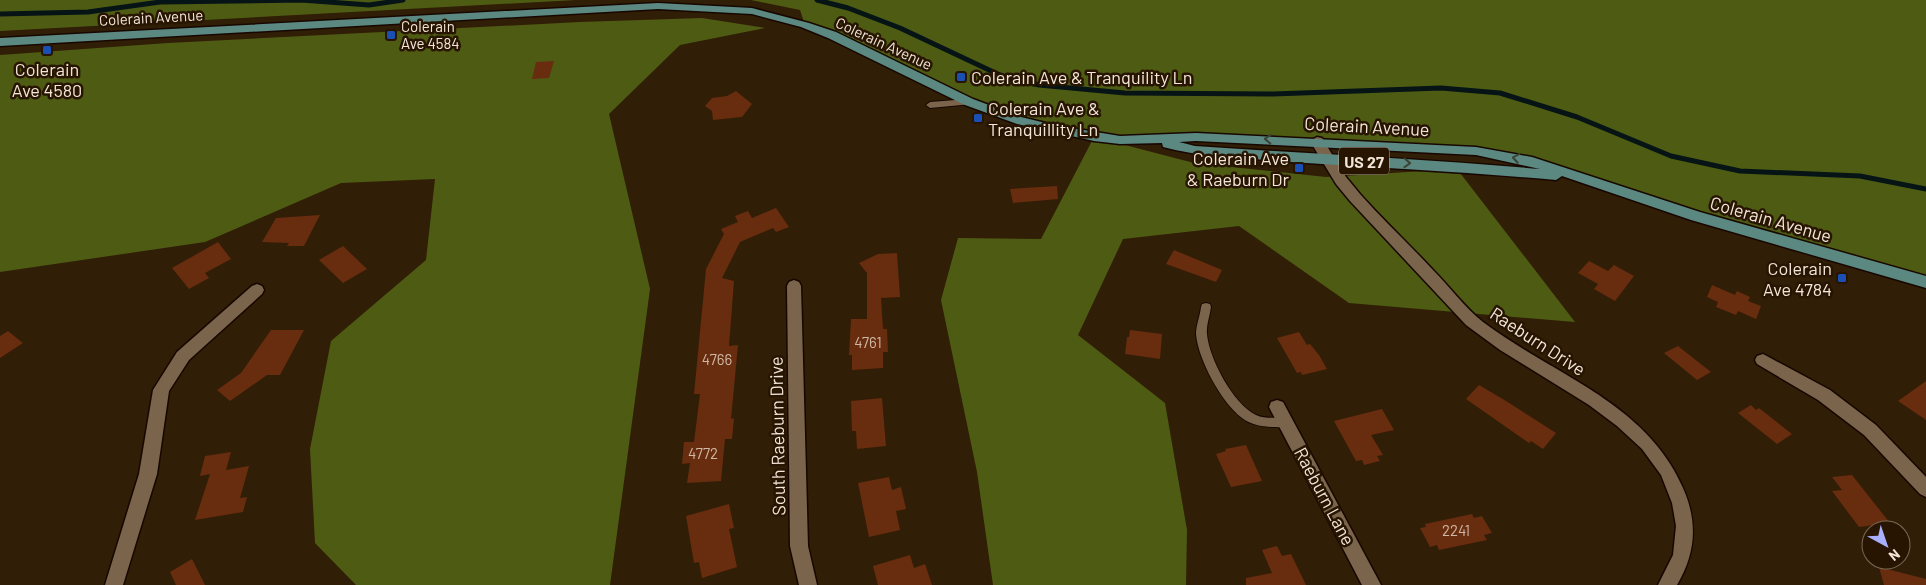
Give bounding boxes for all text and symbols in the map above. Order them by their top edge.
street label: Colerain Avenue [98,5,204,29]
street label: Colerain Avenue [833,13,935,73]
place label: Colerain Ave 4584 [401,17,460,52]
marker: Colerain Ave 4584 [385,29,397,41]
marker: Colerain Ave 4580 [41,44,53,56]
place label: Colerain Ave 4580 [12,58,82,101]
place label: Colerain Ave & Tranquility Ln [971,66,1192,88]
marker: Colerain Ave & Tranquility Ln [955,71,967,83]
place label: Colerain Ave & Tranquillity Ln [988,97,1100,140]
marker: Colerain Ave & Tranquillity Ln [972,112,984,124]
street label: Colerain Avenue [1304,112,1430,140]
one-way arrow [1264,134,1272,145]
place label: Colerain Ave & Raeburn Dr [1187,147,1289,190]
road number: US 27 [1339,148,1389,175]
one-way arrow [1511,154,1520,164]
one-way arrow [1403,158,1411,169]
marker: Colerain Ave & Raeburn Dr [1293,162,1305,174]
street label: Colerain Avenue [1708,191,1834,247]
place label: Colerain Ave 4784 [1763,257,1832,300]
marker: Colerain Ave 4784 [1836,272,1848,284]
street label: Raeburn Drive [1486,302,1590,380]
house number: 4761 [854,333,882,351]
house number: 4766 [702,350,732,368]
street label: South Raeburn Drive [765,356,789,516]
street label: Raeburn Lane [1290,443,1360,549]
house number: 4772 [688,444,718,462]
north arrow [1861,520,1911,570]
house number: 2241 [1442,521,1470,539]
text: N [1886,546,1904,565]

